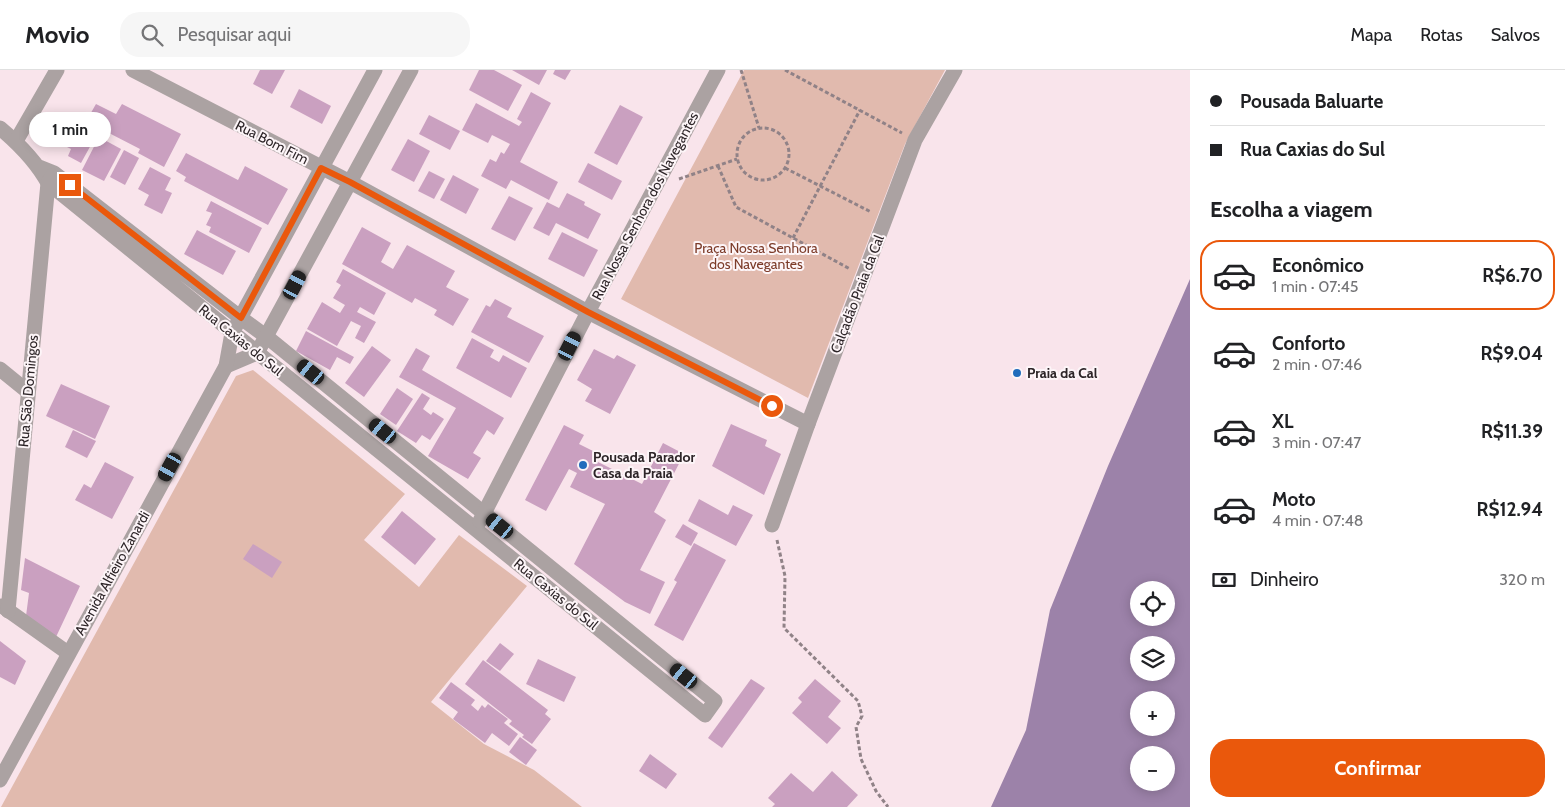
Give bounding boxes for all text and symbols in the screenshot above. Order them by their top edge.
search box [120,12,470,57]
text: Movio [25,20,90,49]
icon: search [138,21,166,49]
text: Pesquisar aqui [178,23,291,46]
text: Mapa [1350,24,1392,46]
text: Rotas [1420,24,1463,46]
text: Salvos [1491,24,1540,46]
text: Pousada Baluarte [1240,90,1383,113]
street label: Rua Nossa Senhora dos Navegantes [588,109,702,303]
callout: 1 min [29,112,111,148]
street label: Rua Bom Fim [233,116,311,168]
text: 1 min [52,120,88,139]
text: Rua Caxias do Sul [1240,138,1385,161]
route end [59,174,81,196]
text: Escolha a viagem [1210,196,1373,223]
street label: Calçadão Praia da Cal [826,232,888,356]
park label: Praça Nossa Senhora dos Navegantes [694,239,818,273]
icon: car [1212,253,1257,298]
text: Econômico [1272,254,1364,277]
text: R$6.70 [1482,264,1543,287]
car [281,268,308,302]
text: 1 min · 07:45 [1272,277,1358,296]
street label: Rua Caxias do Sul [195,300,287,380]
car [556,329,583,363]
icon: car [1212,331,1257,376]
text: Conforto [1272,332,1345,355]
street label: Rua São Domingos [14,334,42,448]
text: R$9.04 [1480,342,1543,365]
text: 2 min · 07:46 [1272,355,1362,374]
car [294,357,327,387]
place label: Praia da Cal [1027,364,1098,382]
marker: Praia da Cal [1011,367,1023,379]
route start [761,395,783,417]
icon: car [1212,409,1257,454]
text: XL [1272,410,1293,433]
car [366,416,399,446]
text: R$11.39 [1481,420,1543,443]
text: 3 min · 07:47 [1272,433,1361,452]
place label: Pousada Parador Casa da Praia [593,448,696,482]
car [156,450,183,484]
marker: Pousada Parador Casa da Praia [577,459,589,471]
icon: car [1212,487,1257,532]
text: Moto [1272,488,1316,511]
text: R$12.94 [1477,498,1543,521]
street label: Avenida Alfieiro Zanardi [70,508,154,638]
car [483,511,516,541]
text: 4 min · 07:48 [1272,511,1364,530]
street label: Rua Caxias do Sul [510,554,602,634]
icon: cash [1210,566,1238,594]
text: Dinheiro [1250,568,1319,591]
text: 320 m [1499,570,1545,589]
map controls [1130,581,1175,791]
button: locate [1130,581,1175,626]
button: layers [1130,636,1175,681]
car [667,661,700,691]
button: + [1130,691,1175,736]
button: Confirmar [1210,739,1545,797]
button: − [1130,746,1175,791]

